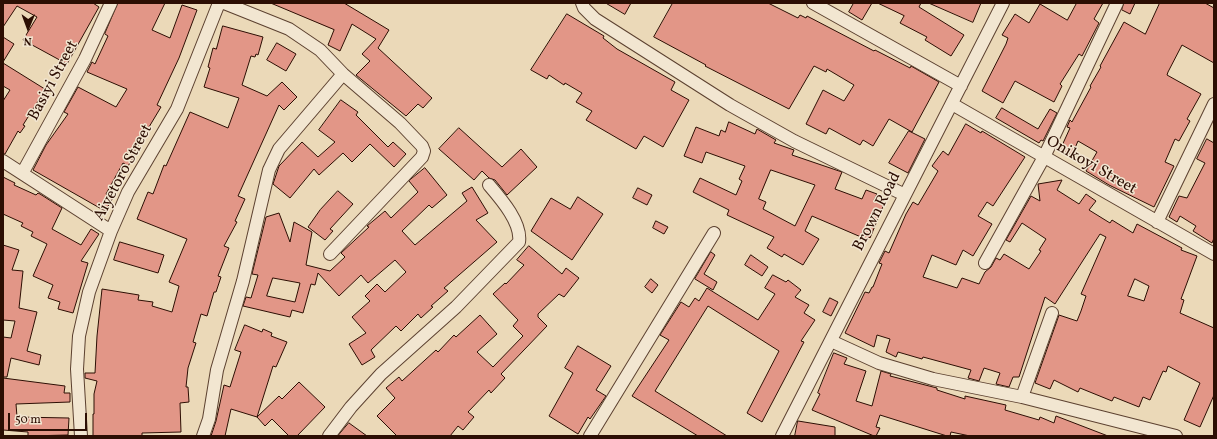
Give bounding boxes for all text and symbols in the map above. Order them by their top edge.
north arrow [8,8,48,48]
text: N [24,33,32,48]
street label: Basiyi Street [25,38,83,124]
street label: Aiyetoro Street [91,121,157,225]
street label: Onikoyi Street [1042,132,1140,200]
street label: Brown Road [850,169,906,255]
scale bar [10,405,89,431]
text: 50 m [15,412,41,428]

